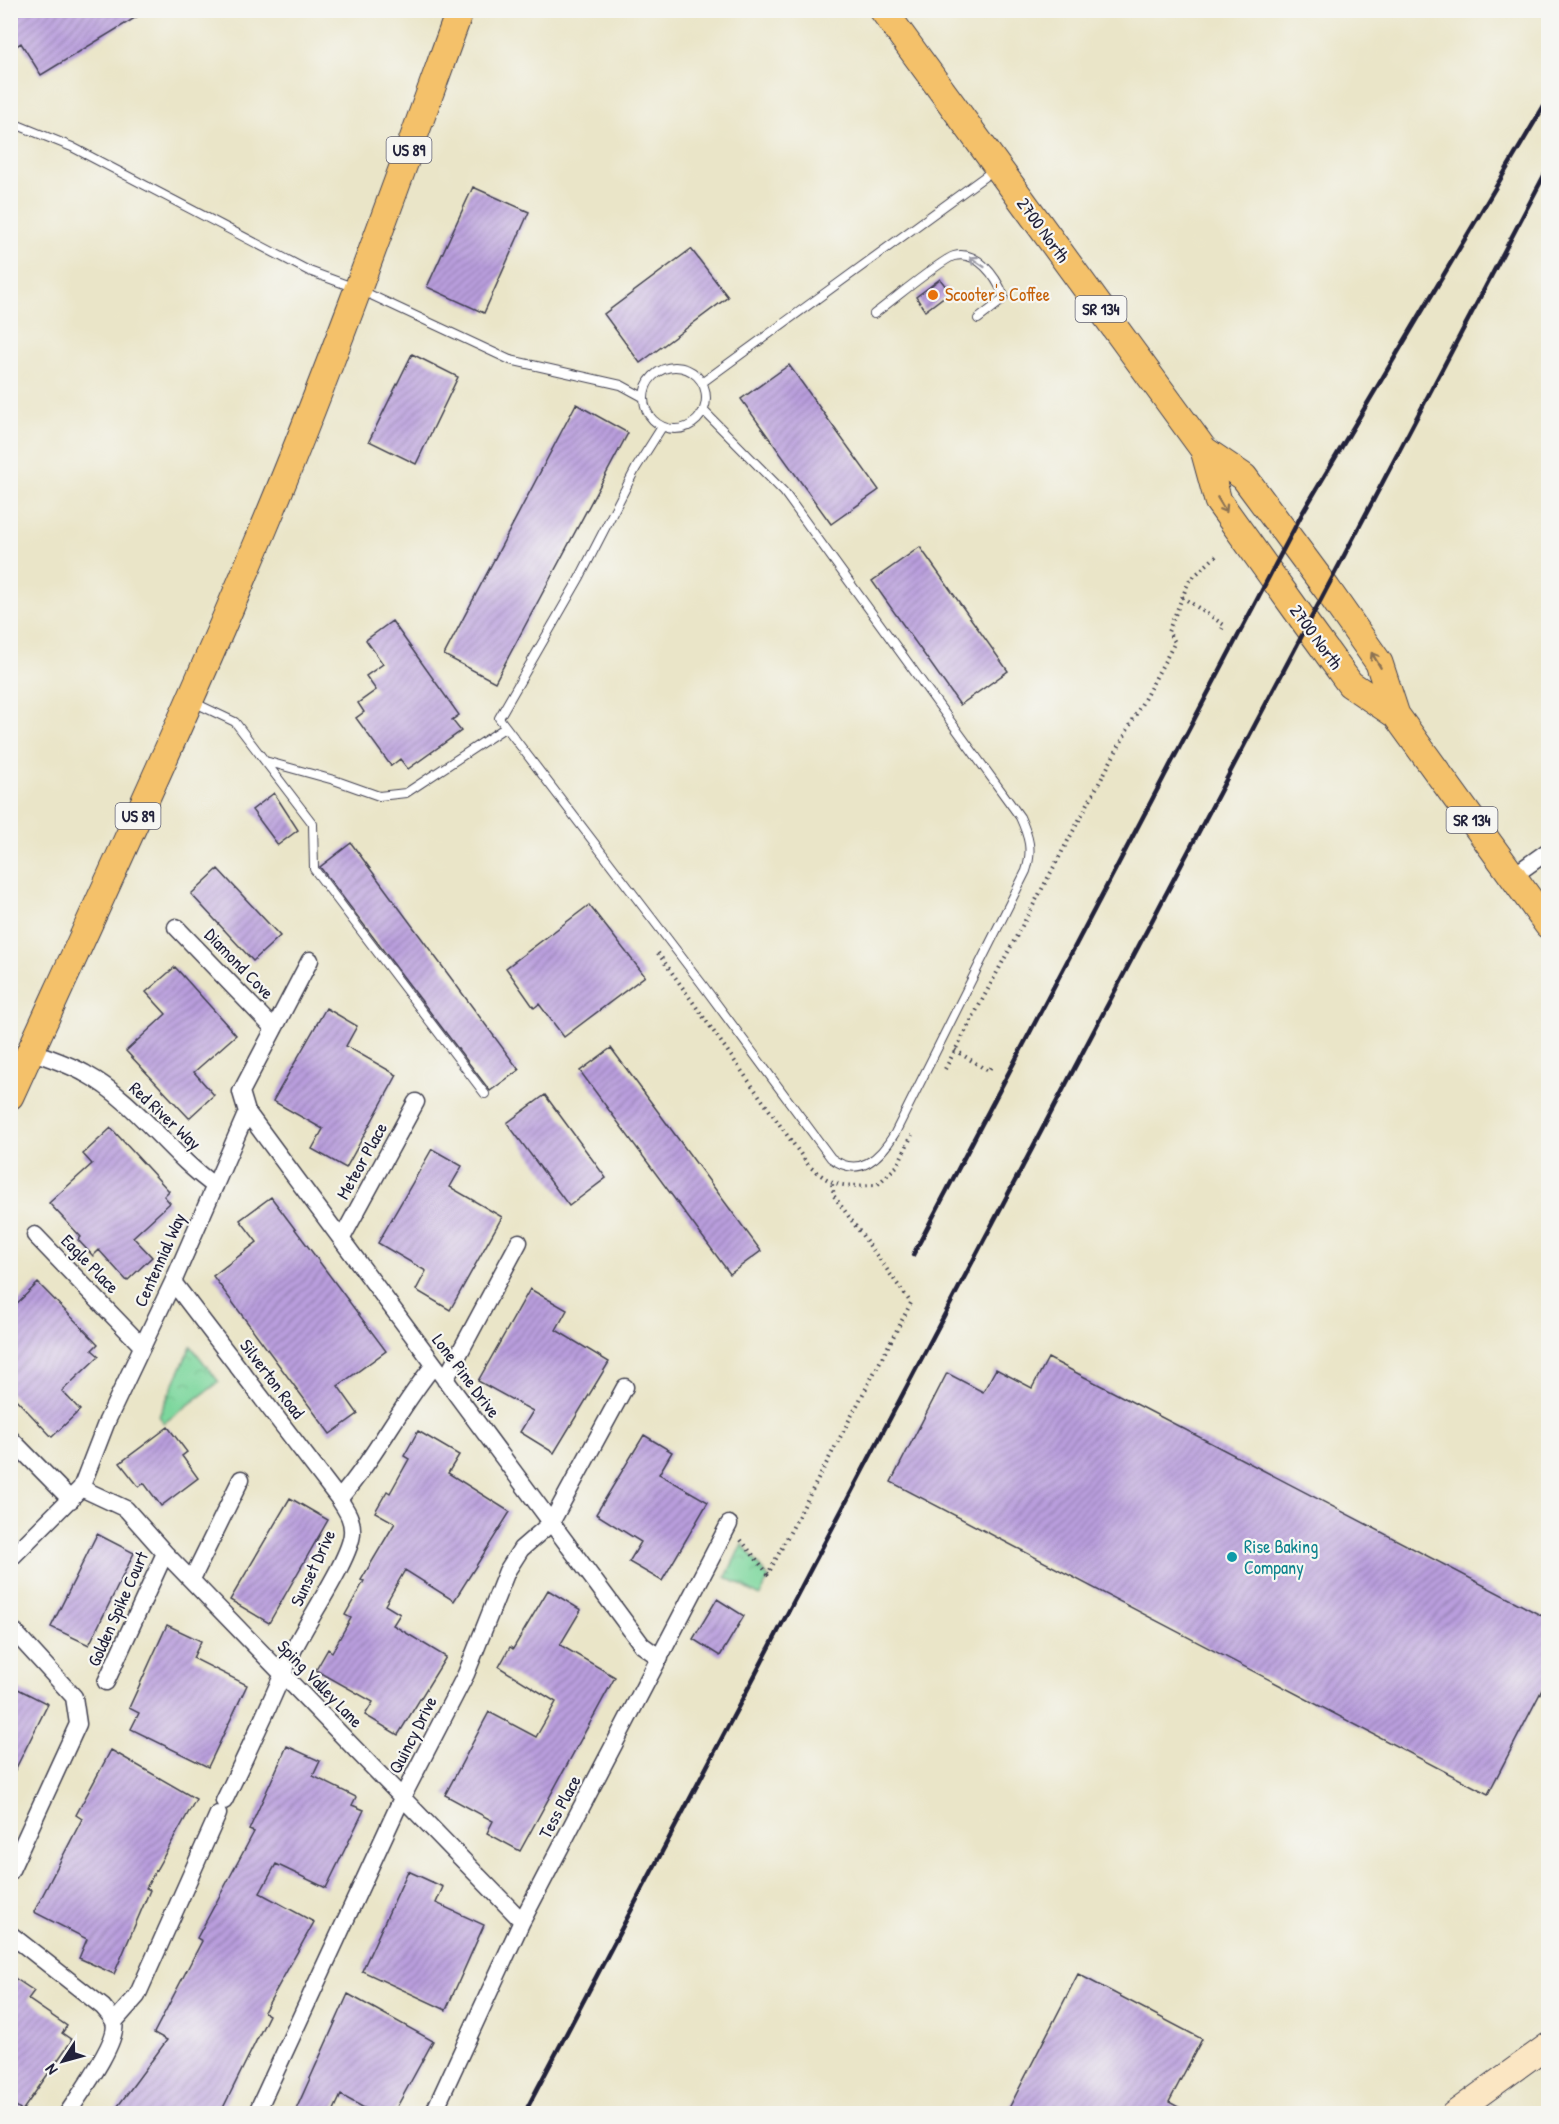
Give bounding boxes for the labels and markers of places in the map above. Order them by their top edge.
place label: Scooter's Coffee [945,282,1050,307]
marker: Scooter's Coffee [926,288,940,302]
place label: Rise Baking Company [1244,1534,1318,1580]
marker: Rise Baking Company [1225,1550,1239,1564]

